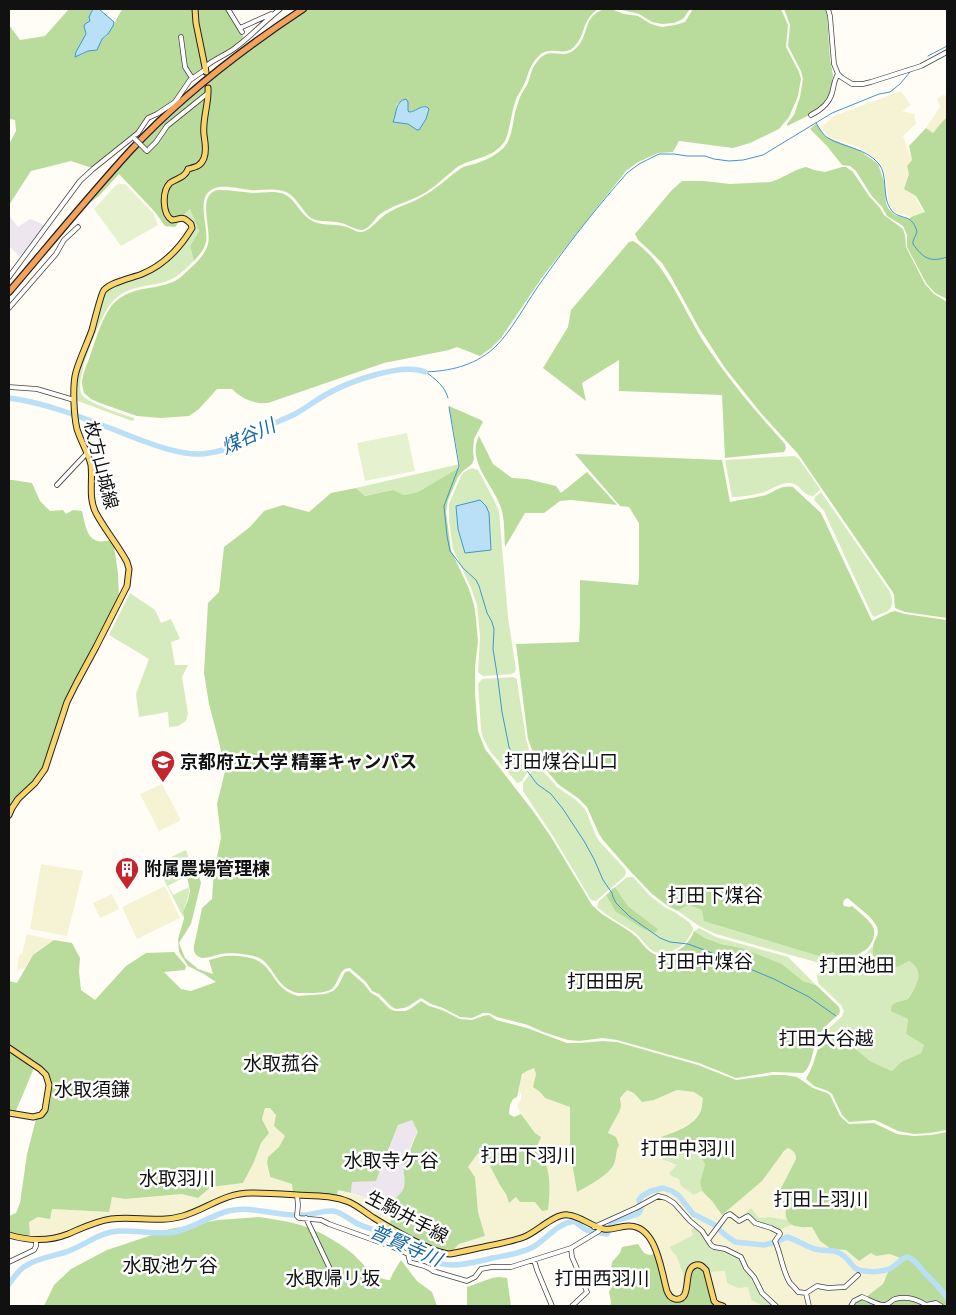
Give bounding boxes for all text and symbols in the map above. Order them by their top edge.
water label: 煤谷川 [218,413,281,459]
street label: 枚方山城線 [79,419,123,511]
school or university icon: 京都府立大学 精華キャンパス [150,749,176,783]
district label: 打田煤谷山口 [504,750,618,773]
place label: 京都府立大学 精華キャンパス [180,751,417,773]
building icon: 附属農場管理棟 [114,856,140,890]
place label: 附属農場管理棟 [144,858,270,880]
district label: 打田下煤谷 [667,884,763,907]
district label: 打田中煤谷 [657,950,753,973]
district label: 打田池田 [819,954,895,977]
district label: 打田田尻 [567,970,643,993]
district label: 打田大谷越 [778,1027,874,1050]
district label: 水取菰谷 [243,1052,319,1075]
district label: 水取須鎌 [54,1078,130,1101]
district label: 打田中羽川 [640,1137,736,1160]
district label: 打田下羽川 [480,1144,576,1167]
district label: 水取寺ケ谷 [343,1149,439,1172]
district label: 水取羽川 [139,1167,215,1190]
street label: 生駒井手線 [362,1186,452,1248]
district label: 打田上羽川 [773,1188,869,1211]
water label: 普賢寺川 [366,1219,447,1272]
district label: 水取池ケ谷 [122,1254,218,1277]
district label: 水取帰リ坂 [285,1267,381,1290]
district label: 打田西羽川 [554,1267,650,1290]

